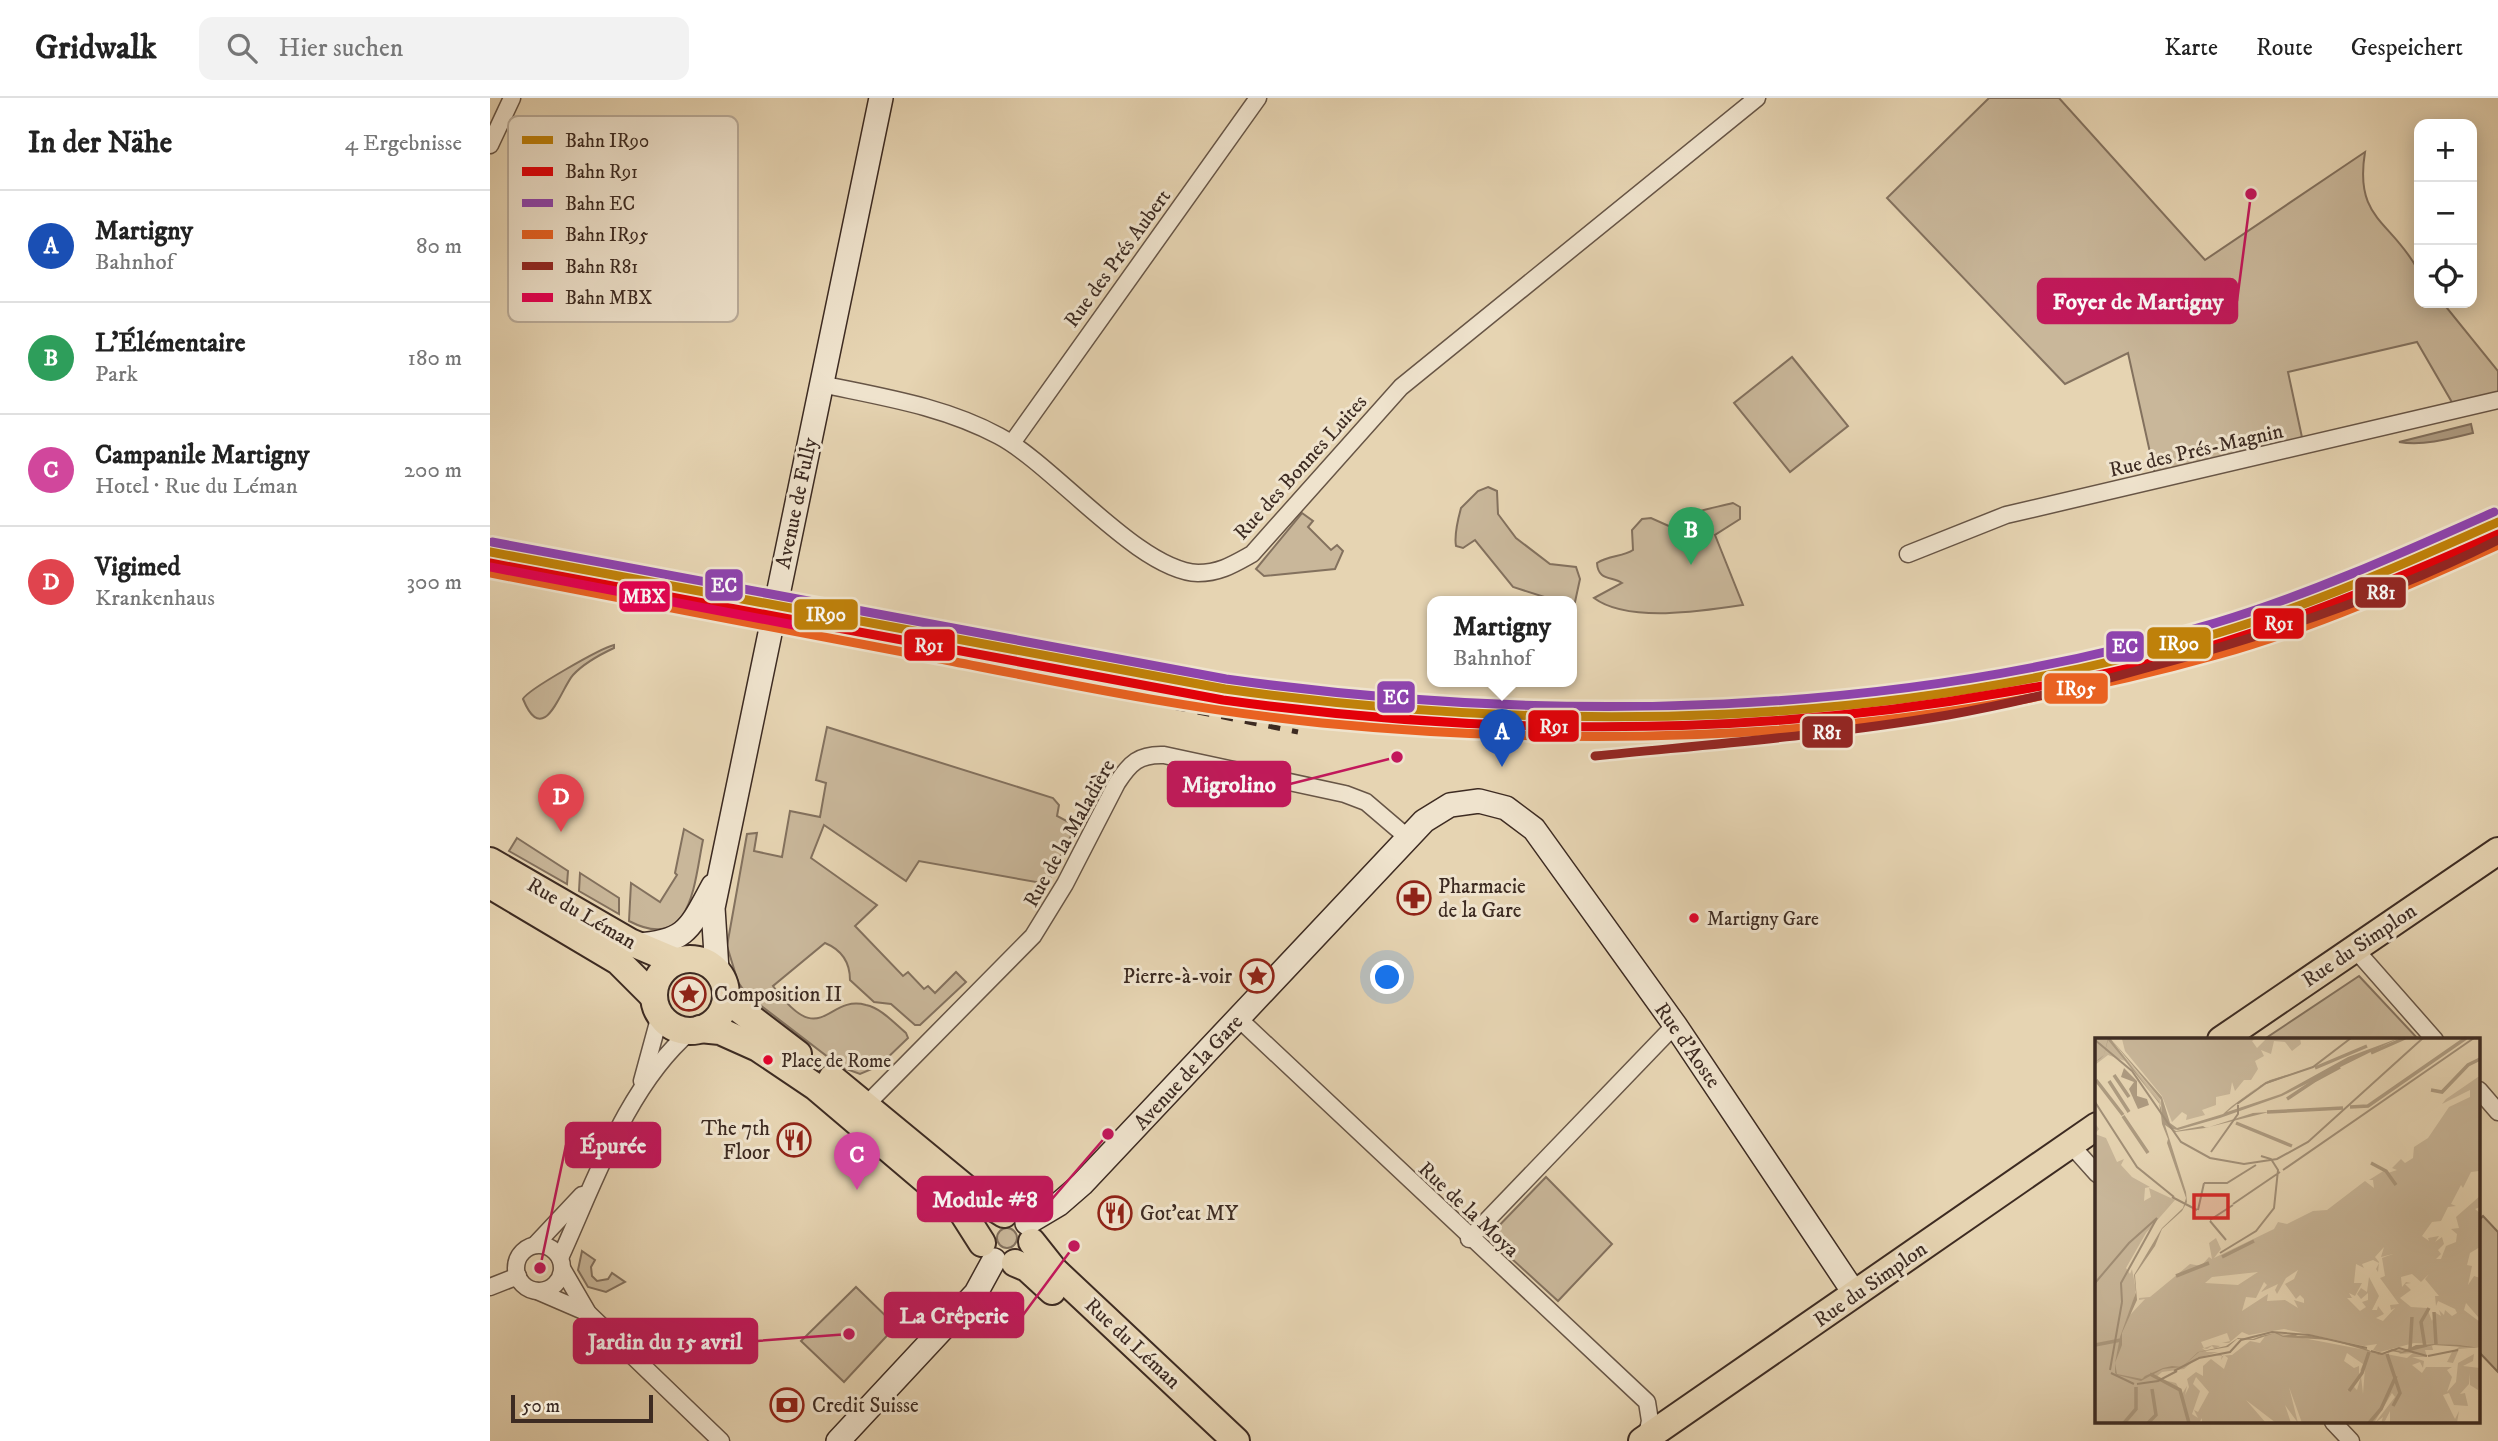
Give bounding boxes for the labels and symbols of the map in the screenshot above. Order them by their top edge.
legend [508,116,738,322]
text: Bahn IR90 [565,130,649,153]
text: Bahn R91 [565,161,638,184]
street label: Rue des Prés Aubert [1059,184,1177,333]
text: Bahn EC [565,193,635,216]
text: Bahn IR95 [565,224,649,247]
text: Bahn R81 [565,256,638,279]
callout: Foyer de Martigny [2038,279,2237,323]
text: Bahn MBX [565,287,652,310]
text: Foyer de Martigny [2053,288,2225,317]
street label: Rue des Bonnes Luites [1229,390,1373,546]
street label: Rue des Prés-Magnin [2107,418,2286,484]
street label: Avenue de Fully [770,434,824,571]
pin: B [1668,507,1714,565]
line badge: EC [704,568,744,602]
text: EC [711,575,737,598]
line badge: R81 [2354,576,2407,609]
line badge: MBX [618,580,671,613]
text: R81 [2366,582,2396,605]
text: MBX [622,586,666,609]
line badge: IR90 [793,598,859,631]
text: IR90 [806,604,846,627]
line badge: R91 [2252,607,2305,640]
text: R91 [2264,613,2294,636]
line badge: IR90 [2146,626,2212,660]
line badge: R91 [903,628,956,662]
line badge: EC [2105,630,2145,663]
text: IR90 [2159,633,2199,656]
text: R91 [914,635,944,658]
text: EC [2112,636,2138,659]
line badge: IR95 [2043,672,2109,705]
text: IR95 [2056,678,2096,701]
line badge: EC [1376,680,1416,714]
text: EC [1383,687,1409,710]
pin: A [1479,709,1525,767]
line badge: R91 [1527,709,1580,743]
line badge: R81 [1801,715,1854,749]
text: R91 [1539,716,1569,739]
text: R81 [1812,722,1842,745]
street label: Rue de la Maladière [1018,755,1121,912]
callout: Migrolino [1168,762,1290,806]
text: Migrolino [1182,771,1276,800]
pin: D [538,774,584,832]
street label: Rue du Léman [522,872,641,956]
place label: Pharmacie de la Gare [1438,874,1526,924]
pharmacy icon: Pharmacie de la Gare [1395,879,1433,917]
street label: Rue du Simplon [2297,898,2422,994]
place label: Martigny Gare [1707,908,1819,931]
marker: Martigny Gare [1687,911,1701,925]
place icon: Pierre-à-voir [1238,957,1276,995]
your location [1370,960,1404,994]
place label: Pierre-à-voir [1123,964,1232,990]
place icon: Composition II [670,975,708,1013]
place label: Composition II [714,982,842,1008]
street label: Rue d'Aoste [1648,998,1726,1094]
street label: Avenue de la Gare [1129,1009,1249,1136]
inset map [2095,1038,2480,1424]
place label: Place de Rome [781,1050,891,1073]
marker: Place de Rome [761,1053,775,1067]
place label: The 7th Floor [701,1116,770,1166]
restaurant icon: The 7th Floor [775,1121,813,1159]
callout: Épurée [566,1123,660,1167]
text: Épurée [580,1132,647,1161]
pin: C [834,1132,880,1190]
street label: Rue de la Moya [1412,1156,1524,1263]
callout: Module #8 [918,1177,1052,1221]
text: Module #8 [932,1186,1038,1215]
restaurant icon: Got'eat MY [1096,1194,1134,1232]
place label: Got'eat MY [1140,1201,1239,1227]
street label: Rue du Simplon [1809,1236,1932,1333]
callout: La Crêperie [885,1293,1023,1337]
street label: Rue du Léman [1079,1293,1186,1395]
text: La Crêperie [899,1302,1009,1331]
callout: Jardin du 15 avril [574,1319,757,1363]
text: Jardin du 15 avril [585,1328,743,1357]
bank icon: Credit Suisse [768,1386,806,1424]
scale bar [511,1392,653,1424]
place label: Credit Suisse [812,1393,919,1419]

